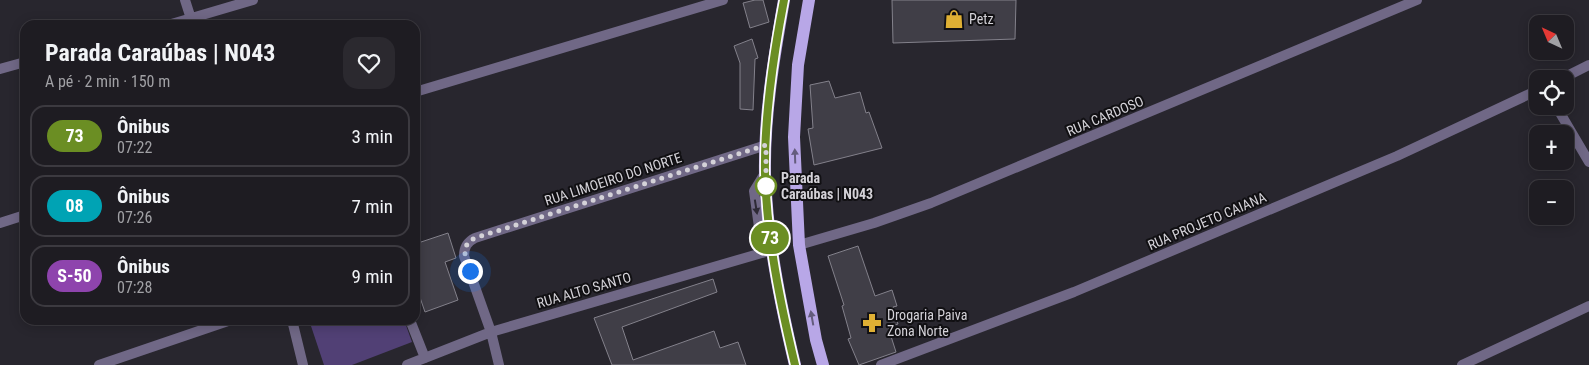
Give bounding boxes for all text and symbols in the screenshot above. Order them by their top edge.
shop icon: Petz [943,8,965,30]
place label: Petz [969,11,994,27]
north arrow [1529,15,1574,60]
map controls [1529,15,1574,225]
button: heart [343,37,395,89]
text: Parada Caraúbas | N043 [45,39,275,67]
button: locate [1529,70,1574,115]
text: A pé · 2 min · 150 m [45,72,170,91]
street label: RUA CARDOSO [1064,93,1146,139]
text: Ônibus [117,115,170,138]
text: 73 [65,125,84,146]
text: 3 min [351,125,393,148]
button: + [1529,125,1574,170]
text: 07:22 [117,138,152,157]
one-way arrow [791,148,799,164]
street label: RUA LIMOEIRO DO NORTE [543,149,683,209]
place label: Parada Caraúbas | N043 [781,170,873,202]
marker: Parada Caraúbas | N043 [755,175,777,197]
button: − [1529,180,1574,225]
text: Ônibus [117,185,170,208]
street label: RUA PROJETO CAIANA [1145,189,1269,253]
text: 08 [65,195,84,216]
text: 7 min [351,195,393,218]
one-way arrow [753,200,761,216]
text: 07:26 [117,208,152,227]
line badge: 73 [748,222,792,254]
text: 73 [761,227,779,248]
text: Ônibus [117,255,170,278]
your location [458,259,483,284]
text: S-50 [57,265,92,286]
text: 9 min [351,265,393,288]
street label: RUA ALTO SANTO [535,269,633,311]
text: 07:28 [117,278,152,297]
place label: Drogaria Paiva Zona Norte [887,307,967,339]
one-way arrow [808,309,816,325]
pharmacy icon: Drogaria Paiva Zona Norte [861,312,883,334]

